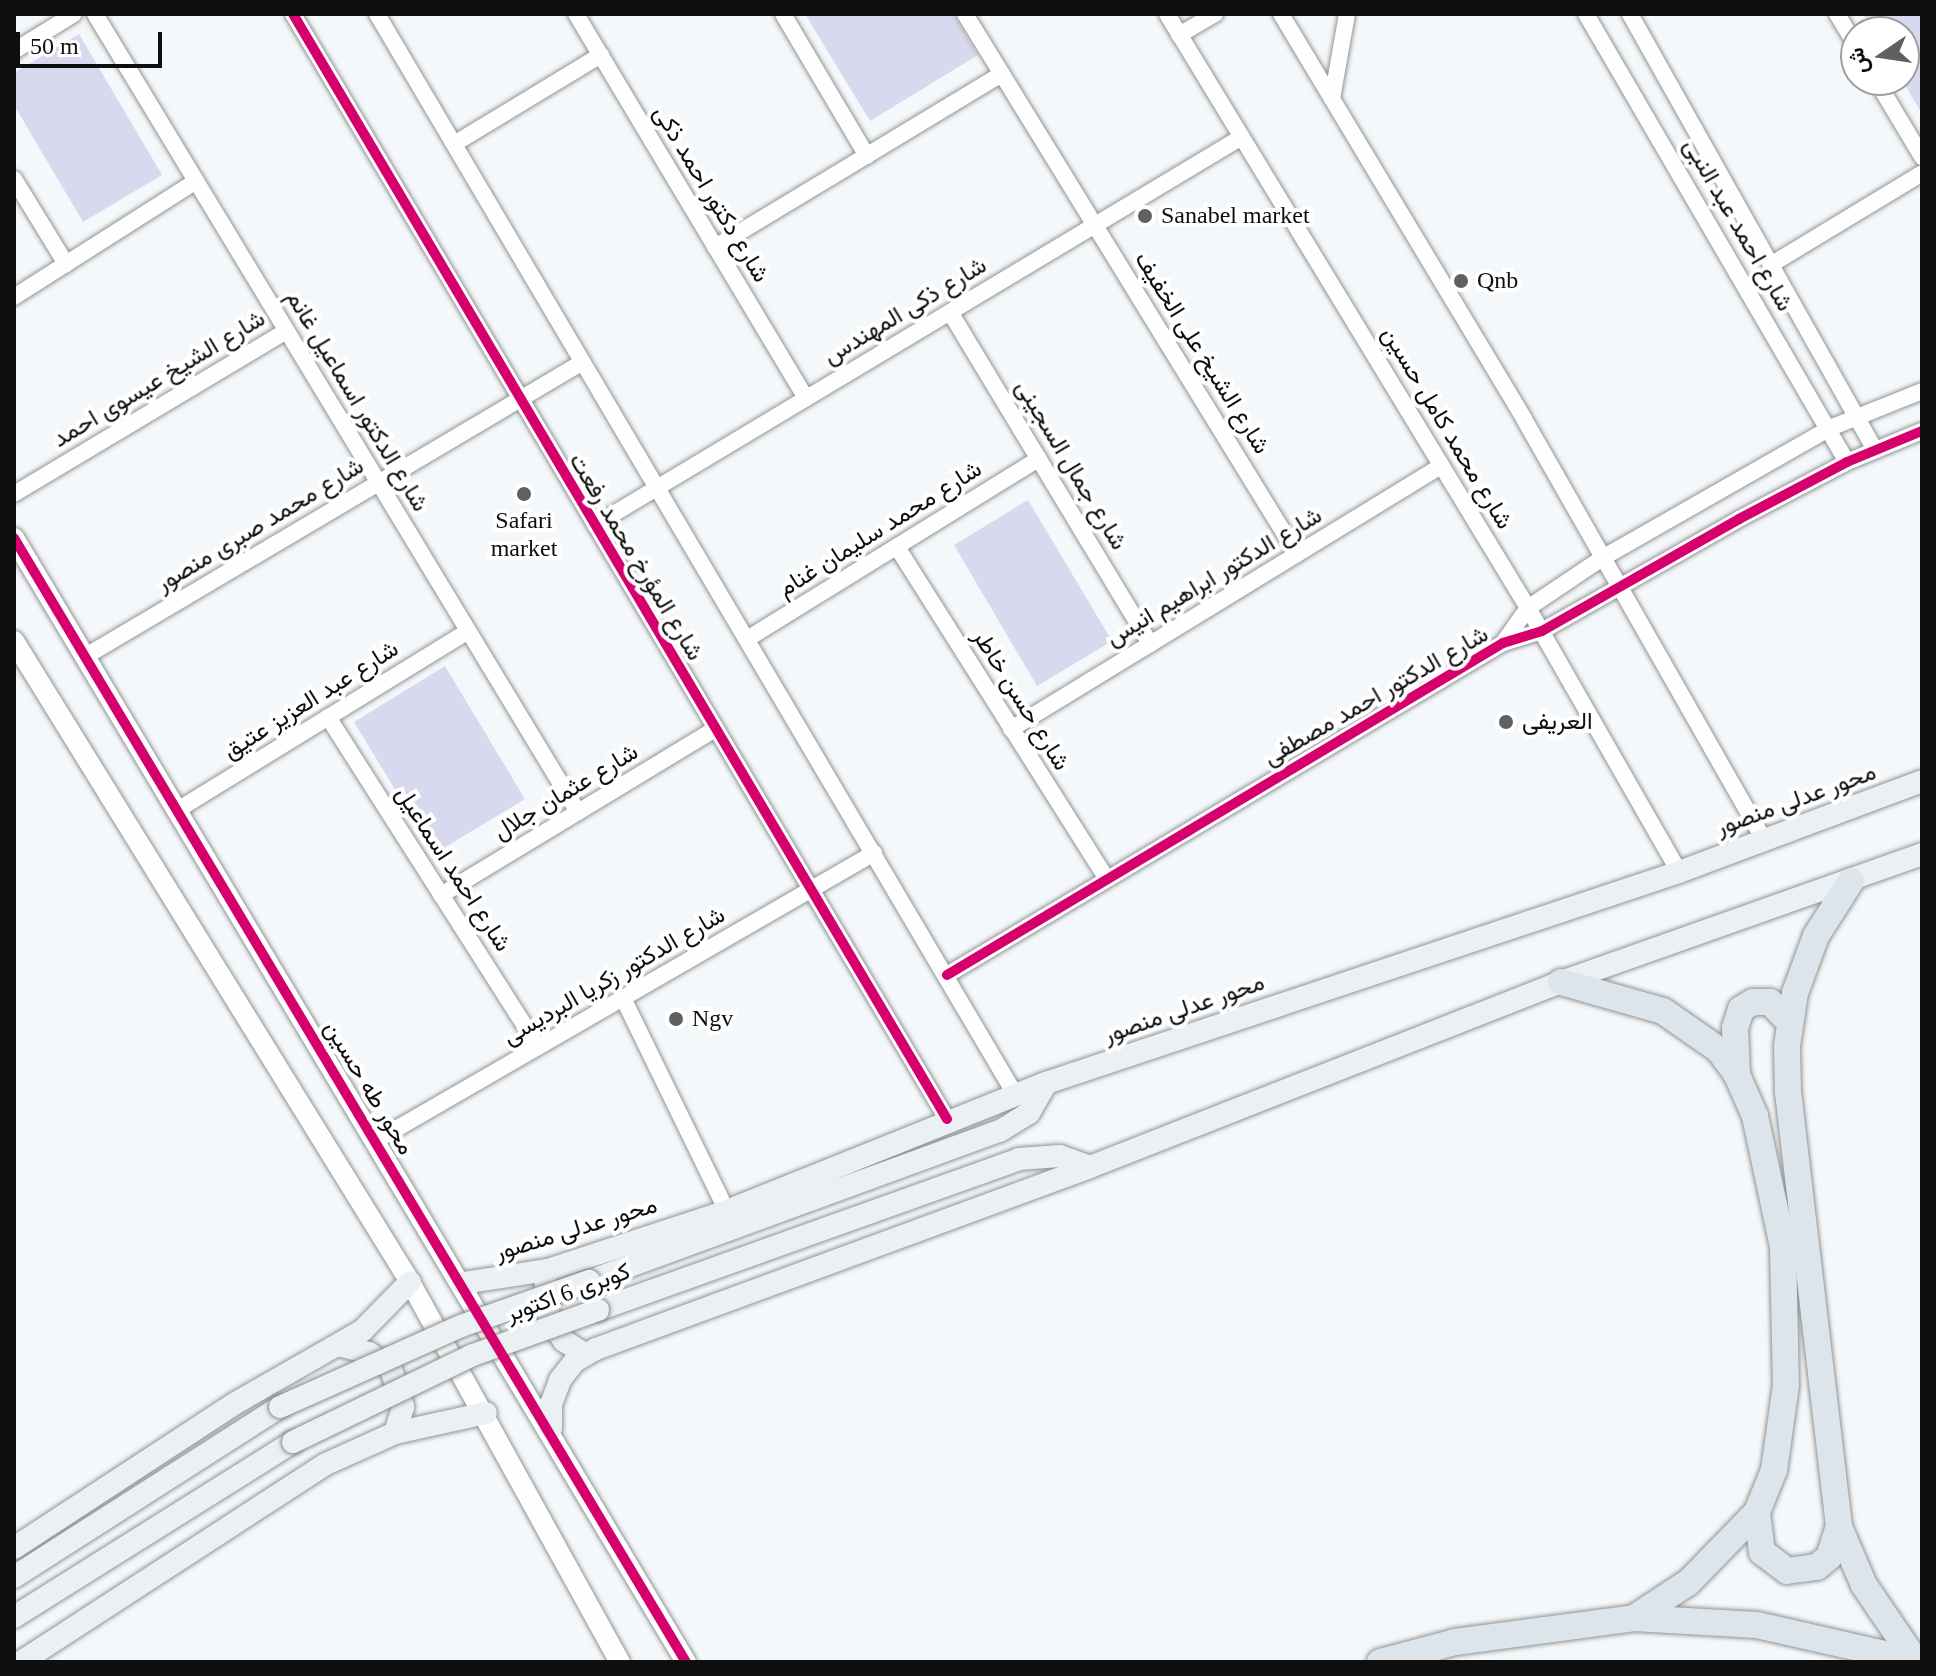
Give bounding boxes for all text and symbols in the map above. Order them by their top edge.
scale bar [20,16,166,66]
north arrow [1840,16,1920,96]
text: 50 m [30,33,79,59]
text: ش [1843,45,1873,77]
street label: شارع دكتور احمد ذكى [647,100,775,288]
street label: شارع احمد عبد النبى [1677,133,1799,317]
place label: Sanabel market [1161,202,1310,230]
marker: Sanabel market [1136,207,1154,225]
street label: شارع الشيخ على الخفيف [1128,247,1276,459]
street label: شارع ذكى المهندس [818,251,992,371]
place label: Qnb [1477,267,1518,295]
marker: Qnb [1452,272,1470,290]
street label: شارع الدكتور اسماعيل غانم [280,285,434,517]
street label: شارع الشيخ عيسوى احمد [48,304,270,454]
street label: شارع محمد كامل حسين [1375,322,1519,534]
street label: شارع جمال السجينى [1009,375,1133,555]
street label: شارع المؤرخ محمد رفعت [563,448,709,666]
street label: شارع محمد صبرى منصور [151,452,369,598]
street label: شارع محمد سليمان غنام [773,455,987,603]
marker: Safari market [515,485,533,503]
street label: شارع الدكتور ابراهيم انيس [1101,501,1327,653]
place label: Safari market [491,507,557,563]
street label: شارع الدكتور احمد مصطفى [1259,620,1493,772]
street label: شارع حسن خاطر [966,624,1076,776]
street label: شارع عبد العزيز عتيق [218,634,404,766]
place label: العريفى [1522,708,1592,736]
marker: العريفى [1497,713,1515,731]
street label: شارع عثمان جلال [488,738,644,846]
street label: محور عدلى منصور [1712,758,1880,842]
street label: شارع احمد اسماعيل [389,781,517,957]
street label: شارع الدكتور زكريا البرديسى [498,901,730,1051]
street label: محور عدلى منصور [1100,968,1268,1050]
place label: Ngv [692,1005,733,1033]
marker: Ngv [667,1010,685,1028]
street label: محور طه حسين [318,1016,420,1160]
street label: محور عدلى منصور [491,1191,661,1267]
street label: كوبرى 6 اكتوبر [502,1257,634,1329]

